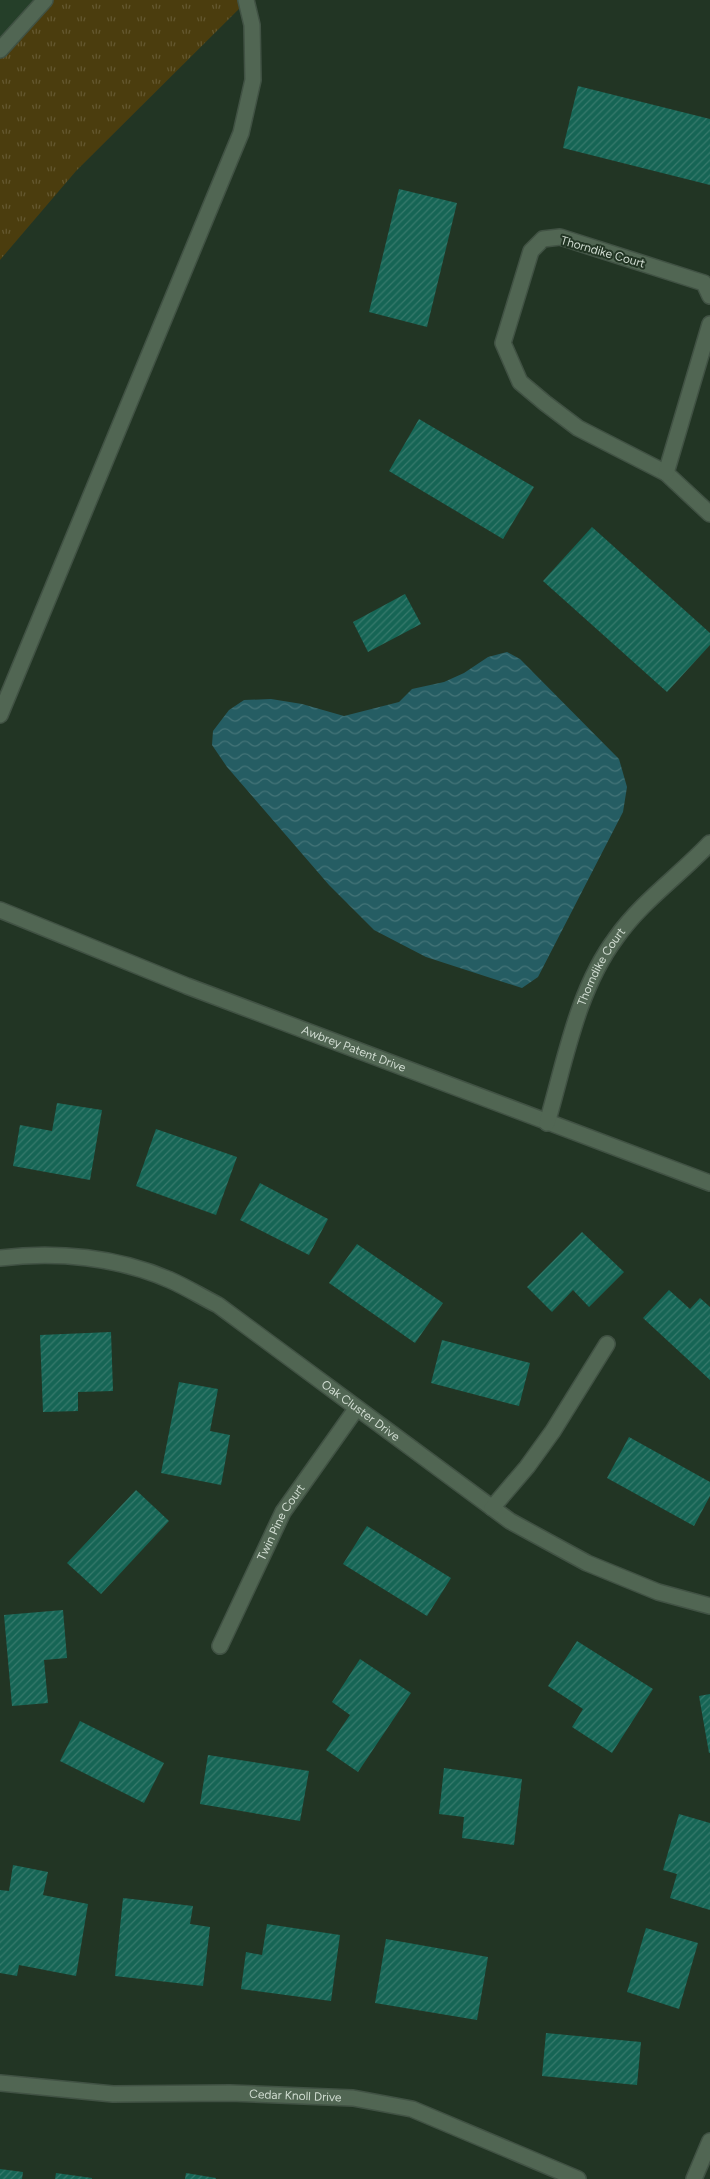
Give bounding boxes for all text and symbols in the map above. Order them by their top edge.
street label: Thorndike Court [559,233,647,271]
street label: Thorndike Court [574,925,628,1008]
street label: Awbrey Patent Drive [300,1023,408,1075]
street label: Oak Cluster Drive [319,1377,403,1444]
street label: Twin Pine Court [254,1481,308,1563]
street label: Cedar Knoll Drive [249,2087,342,2105]

